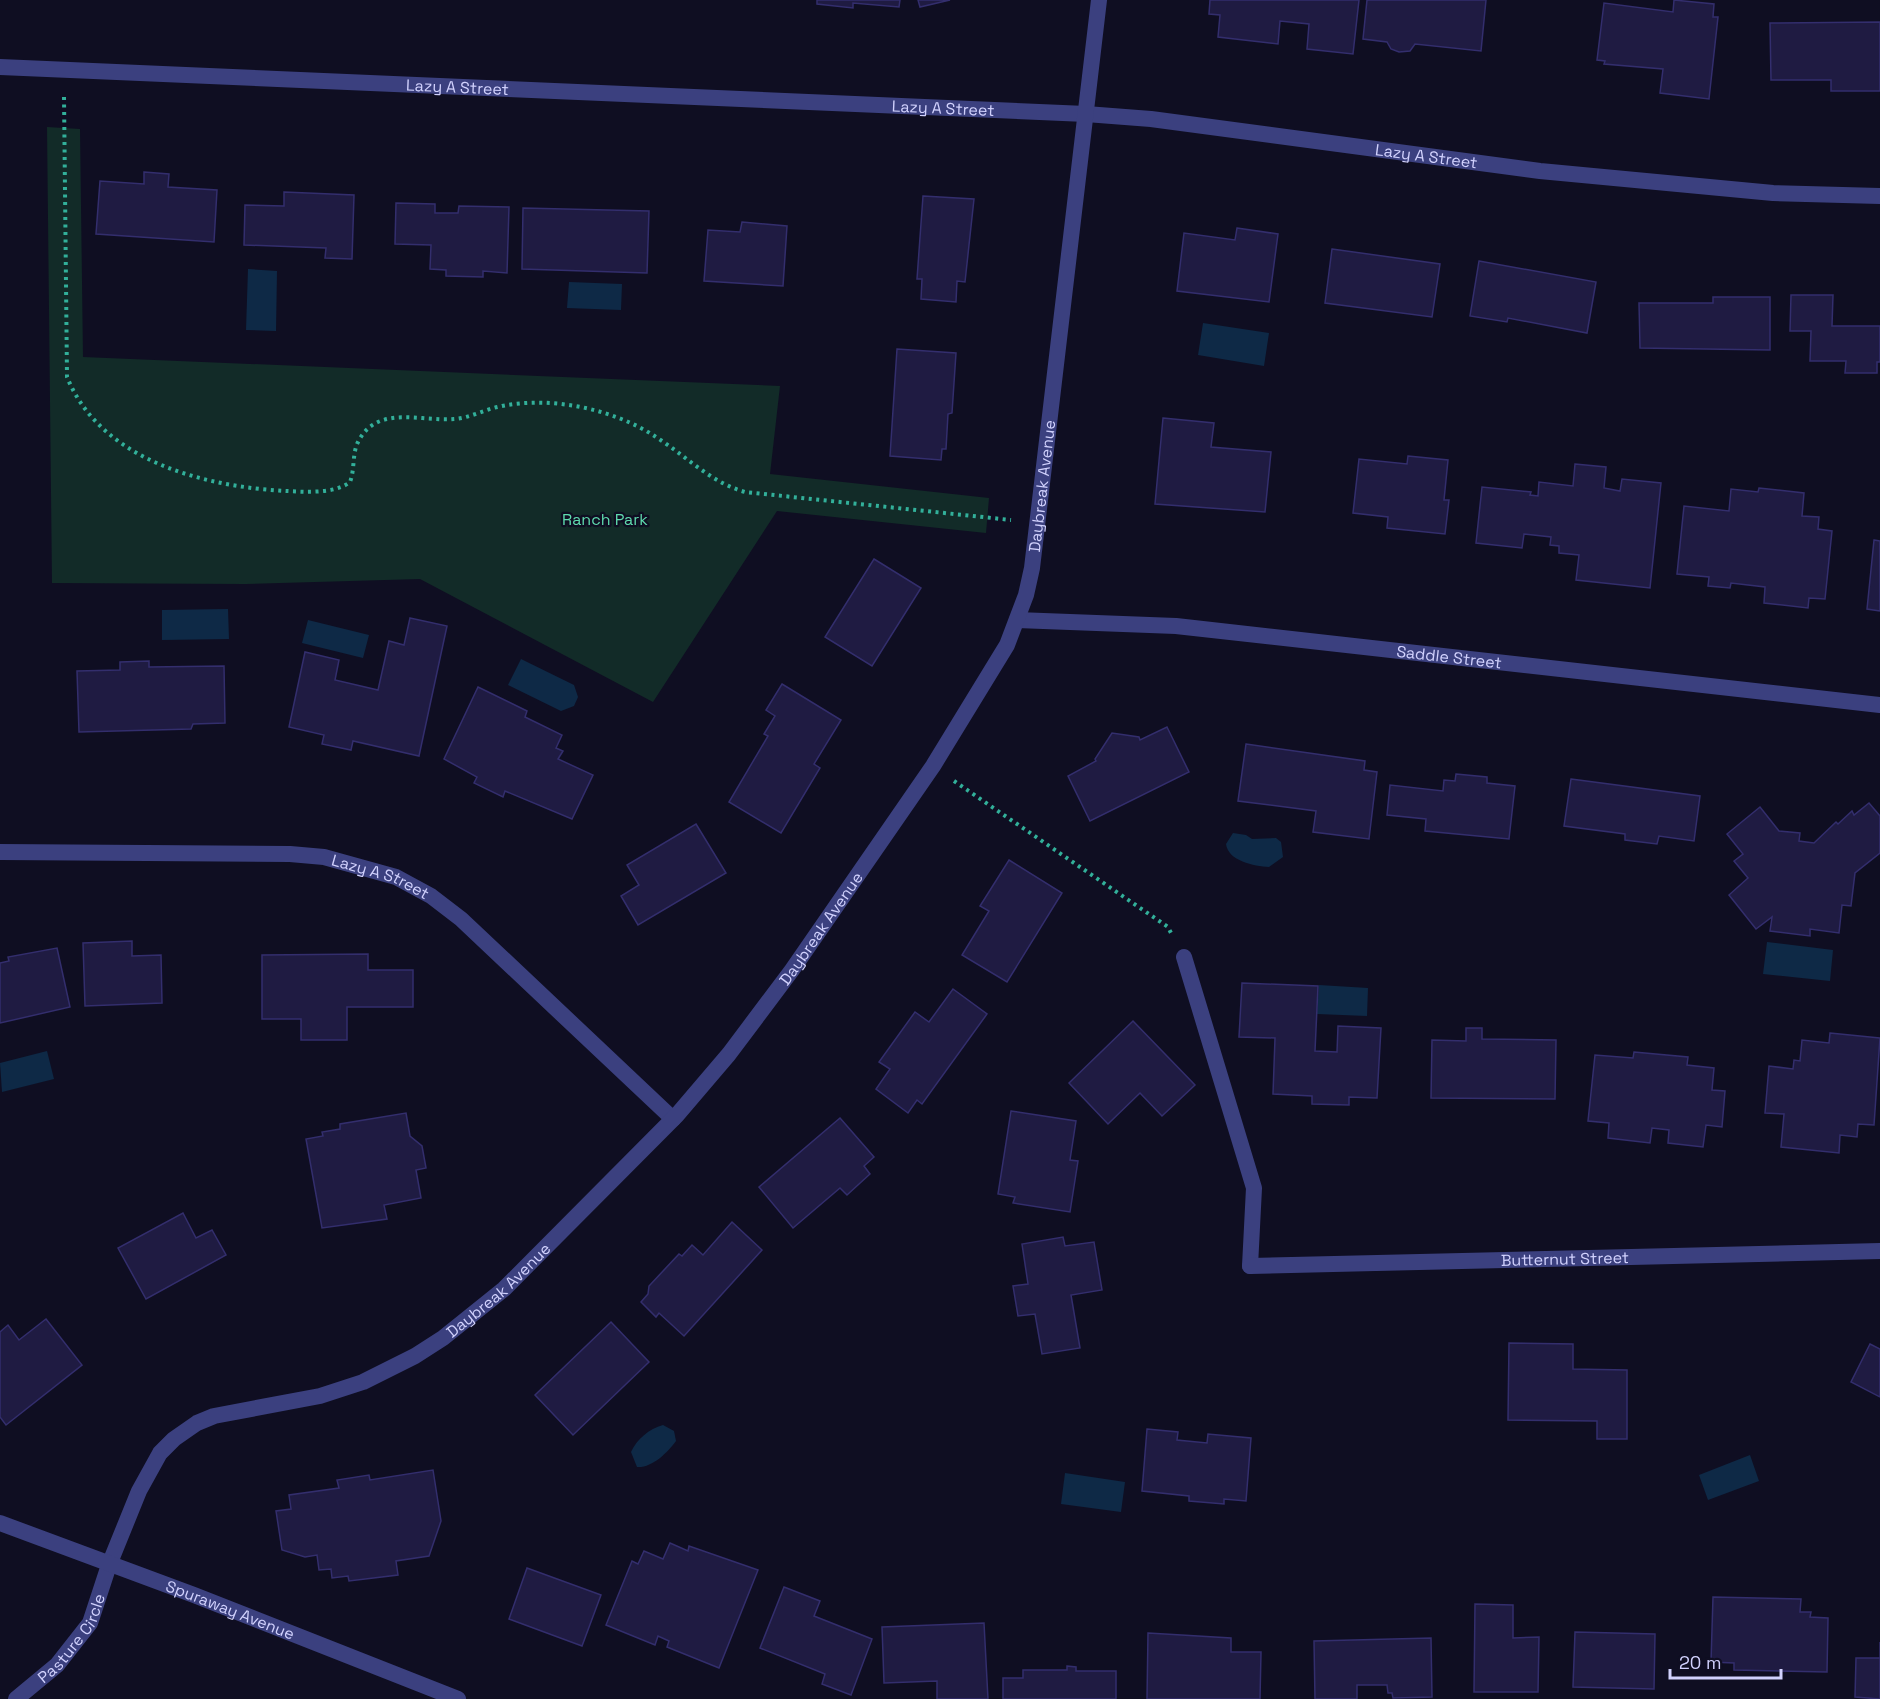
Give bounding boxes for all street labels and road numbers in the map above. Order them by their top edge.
street label: Lazy A Street [406,75,509,100]
street label: Lazy A Street [891,96,995,121]
street label: Lazy A Street [1374,139,1479,174]
street label: Daybreak Avenue [1024,419,1060,553]
street label: Saddle Street [1395,641,1503,673]
street label: Lazy A Street [329,850,433,904]
street label: Daybreak Avenue [774,868,868,989]
street label: Daybreak Avenue [442,1238,555,1342]
street label: Butternut Street [1501,1247,1629,1271]
street label: Spuraway Avenue [163,1575,298,1645]
street label: Pasture Circle [33,1591,110,1688]

